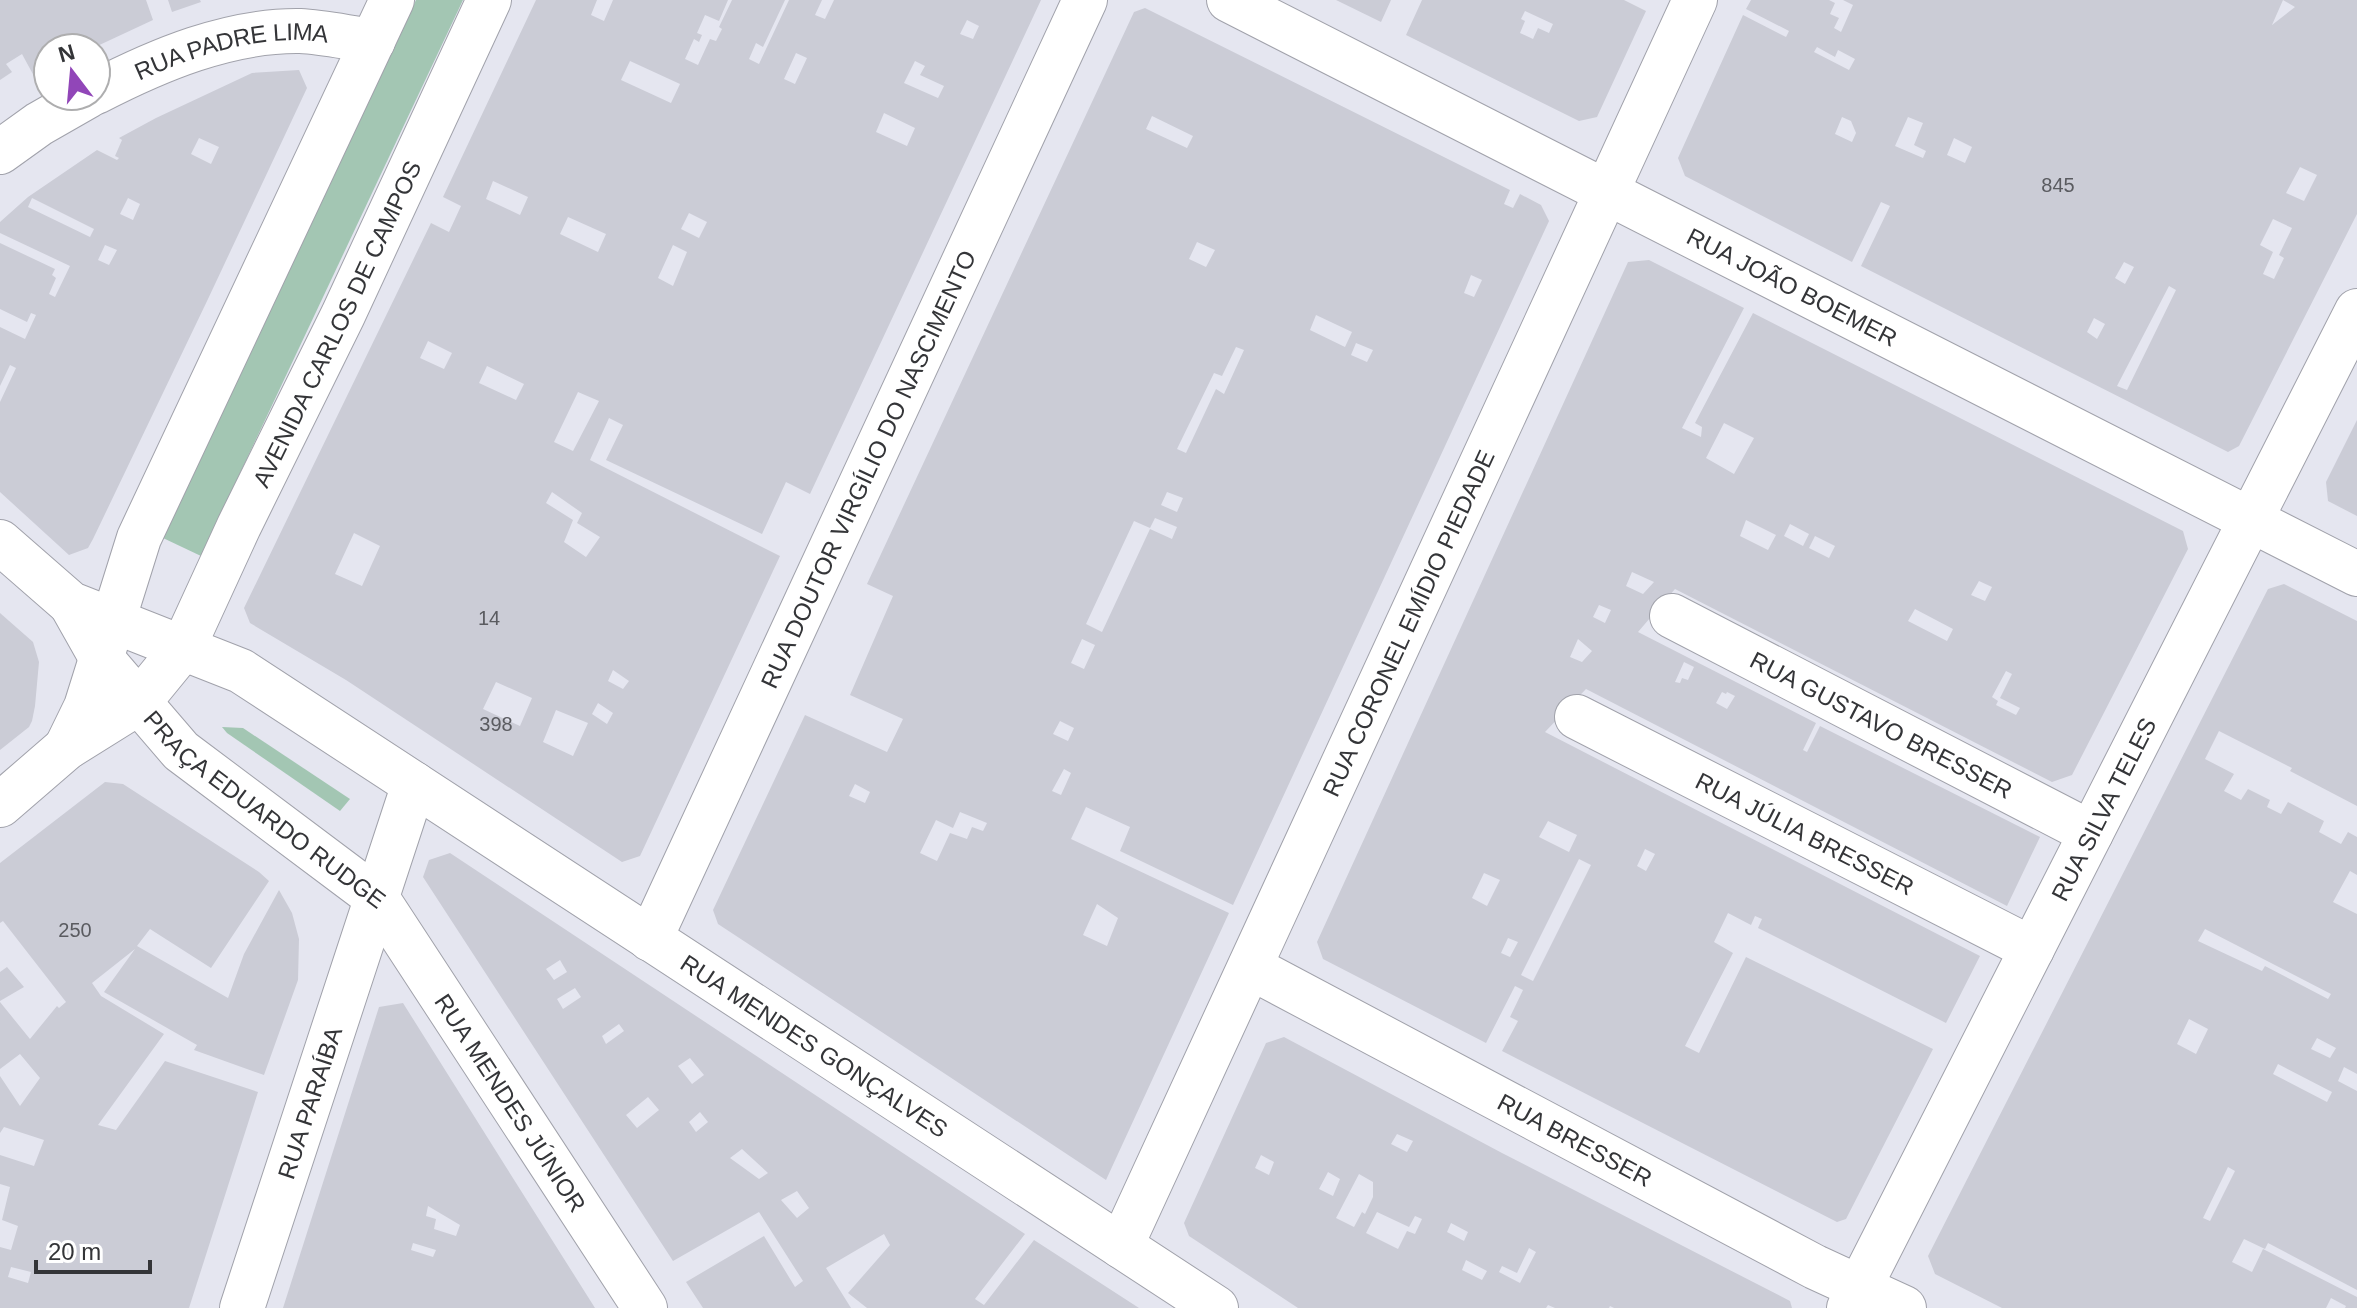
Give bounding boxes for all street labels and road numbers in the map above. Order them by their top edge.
street label: RUA PADRE LIMA [130,17,330,85]
street label: AVENIDA CARLOS DE CAMPOS [247,156,426,491]
street label: RUA JOÃO BOEMER [1683,222,1902,351]
street label: RUA DOUTOR VIRGÍLIO DO NASCIMENTO [755,246,981,692]
street label: RUA CORONEL EMÍDIO PIEDADE [1317,446,1499,800]
street label: RUA GUSTAVO BRESSER [1746,646,2017,804]
street label: PRAÇA EDUARDO RUDGE [139,705,391,913]
street label: RUA SILVA TELES [2045,713,2161,905]
street label: RUA JÚLIA BRESSER [1691,766,1919,900]
street label: RUA MENDES GONÇALVES [676,949,953,1143]
street label: RUA MENDES JÚNIOR [430,989,592,1217]
street label: RUA PARAÍBA [272,1023,347,1182]
street label: RUA BRESSER [1493,1088,1657,1192]

